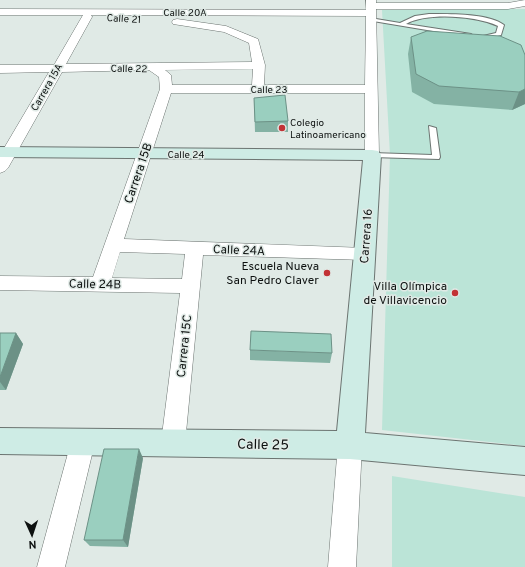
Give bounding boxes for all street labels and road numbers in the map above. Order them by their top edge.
street label: Calle 20A [163,7,207,20]
street label: Calle 21 [106,12,142,27]
street label: Carrera 15A [29,62,66,114]
street label: Calle 22 [110,63,148,76]
street label: Calle 23 [251,84,287,97]
street label: Carrera 15B [121,141,157,206]
street label: Calle 24 [168,149,204,162]
street label: Carrera 16 [357,208,377,264]
street label: Calle 24A [213,242,265,260]
street label: Calle 24B [69,277,121,293]
street label: Carrera 15C [174,314,196,378]
street label: Calle 25 [237,437,289,454]

